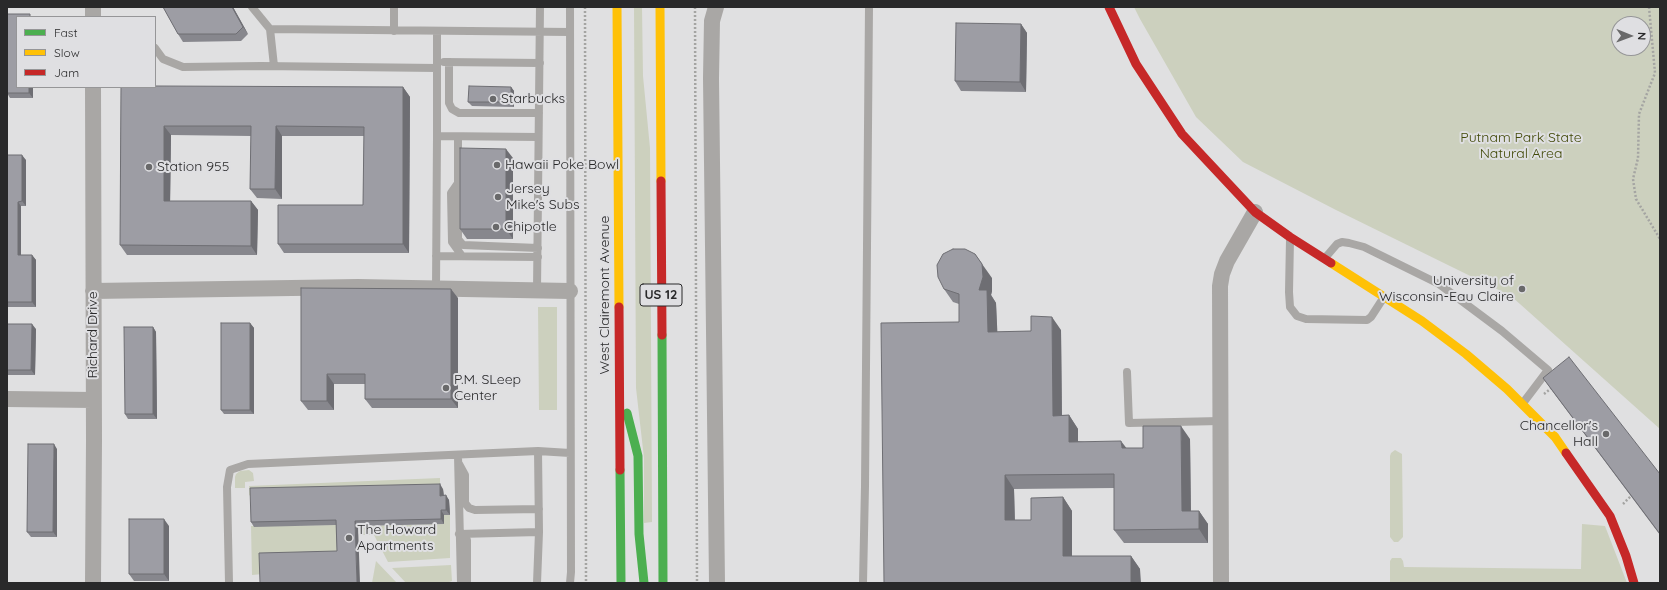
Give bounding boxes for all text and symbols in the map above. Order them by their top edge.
legend [16,16,156,88]
north arrow [1611,16,1651,56]
text: Fast [54,25,78,40]
text: N [1635,32,1649,40]
text: Slow [54,45,80,60]
text: Jam [54,65,79,80]
place label: Starbucks [501,91,565,107]
marker: Starbucks [488,94,498,104]
park label: Putnam Park State Natural Area [1460,130,1582,162]
place label: Hawaii Poke Bowl [505,157,619,173]
place label: Station 955 [157,159,229,175]
marker: Hawaii Poke Bowl [492,160,502,170]
marker: Station 955 [144,162,154,172]
place label: Jersey Mike's Subs [506,181,580,214]
marker: Jersey Mike's Subs [493,192,503,202]
street label: West Clairemont Avenue [597,216,613,374]
place label: Chipotle [504,219,557,235]
marker: Chipotle [491,222,501,232]
place label: University of Wisconsin-Eau Claire [1379,273,1514,306]
road number: US 12 [640,284,682,306]
marker: University of Wisconsin-Eau Claire [1517,284,1527,294]
street label: Richard Drive [85,291,101,379]
place label: P.M. SLeep Center [454,372,521,404]
marker: P.M. SLeep Center [441,383,451,393]
place label: Chancellor's Hall [1520,418,1598,450]
marker: Chancellor's Hall [1601,429,1611,439]
place label: The Howard Apartments [357,522,436,554]
marker: The Howard Apartments [344,533,354,543]

